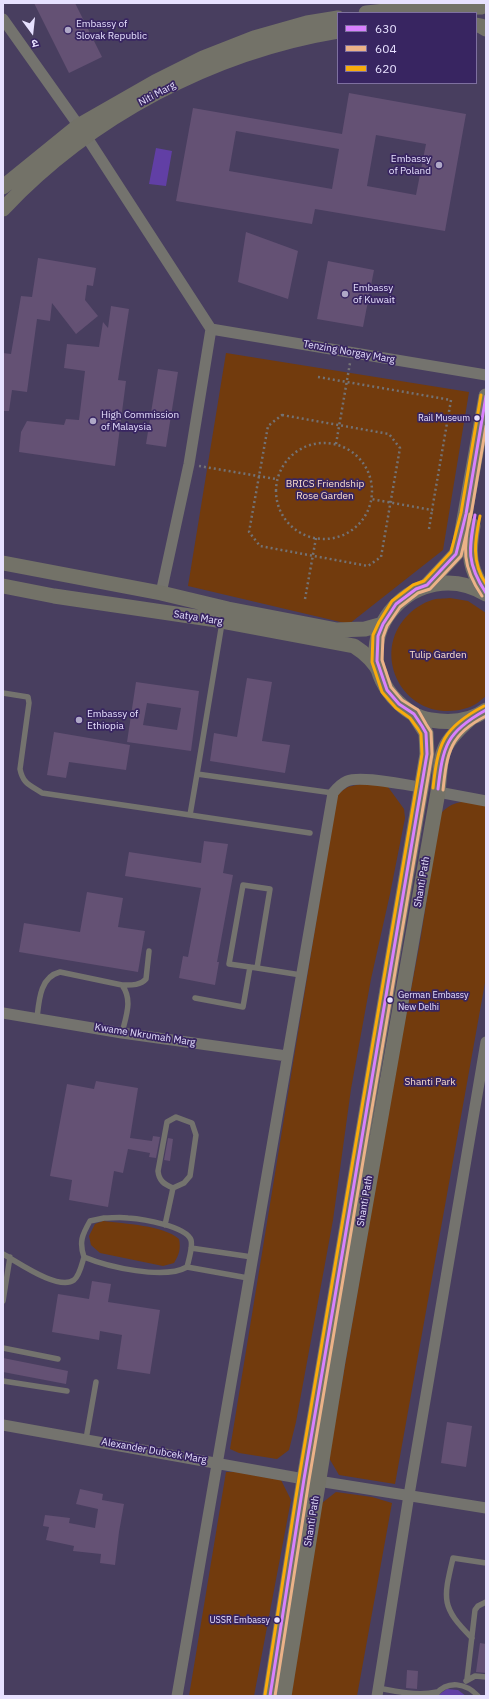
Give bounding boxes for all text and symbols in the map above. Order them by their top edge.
north arrow [12,12,52,52]
legend [337,12,477,84]
place label: Embassy of Slovak Republic [76,18,147,42]
text: 630 [375,21,397,36]
marker: Embassy of Slovak Republic [63,25,73,35]
text: उ [30,36,40,51]
text: 604 [375,41,397,56]
text: 620 [375,61,397,76]
street label: Niti Marg [136,79,178,109]
place label: Embassy of Poland [389,153,431,176]
marker: Embassy of Poland [434,160,444,170]
place label: Embassy of Kuwait [353,282,395,306]
marker: Embassy of Kuwait [340,289,350,299]
street label: Tenzing Norgay Marg [302,338,396,366]
place label: High Commission of Malaysia [101,409,179,432]
place label: Rail Museum [418,413,470,423]
marker: Rail Museum [472,413,482,423]
marker: High Commission of Malaysia [88,416,98,426]
park label: BRICS Friendship Rose Garden [286,478,364,502]
street label: Satya Marg [173,608,223,628]
park label: Tulip Garden [409,649,467,661]
place label: Embassy of Ethiopia [87,708,138,732]
marker: Embassy of Ethiopia [74,715,84,725]
street label: Shanti Path [412,856,432,908]
place label: German Embassy New Delhi [398,990,469,1011]
marker: German Embassy New Delhi [385,995,395,1005]
street label: Kwame Nkrumah Marg [94,1021,196,1049]
park label: Shanti Park [404,1076,456,1088]
street label: Shanti Path [355,1175,375,1227]
street label: Alexander Dubcek Marg [101,1436,207,1466]
street label: Shanti Path [302,1495,322,1547]
place label: USSR Embassy [209,1615,270,1625]
marker: USSR Embassy [272,1615,282,1625]

